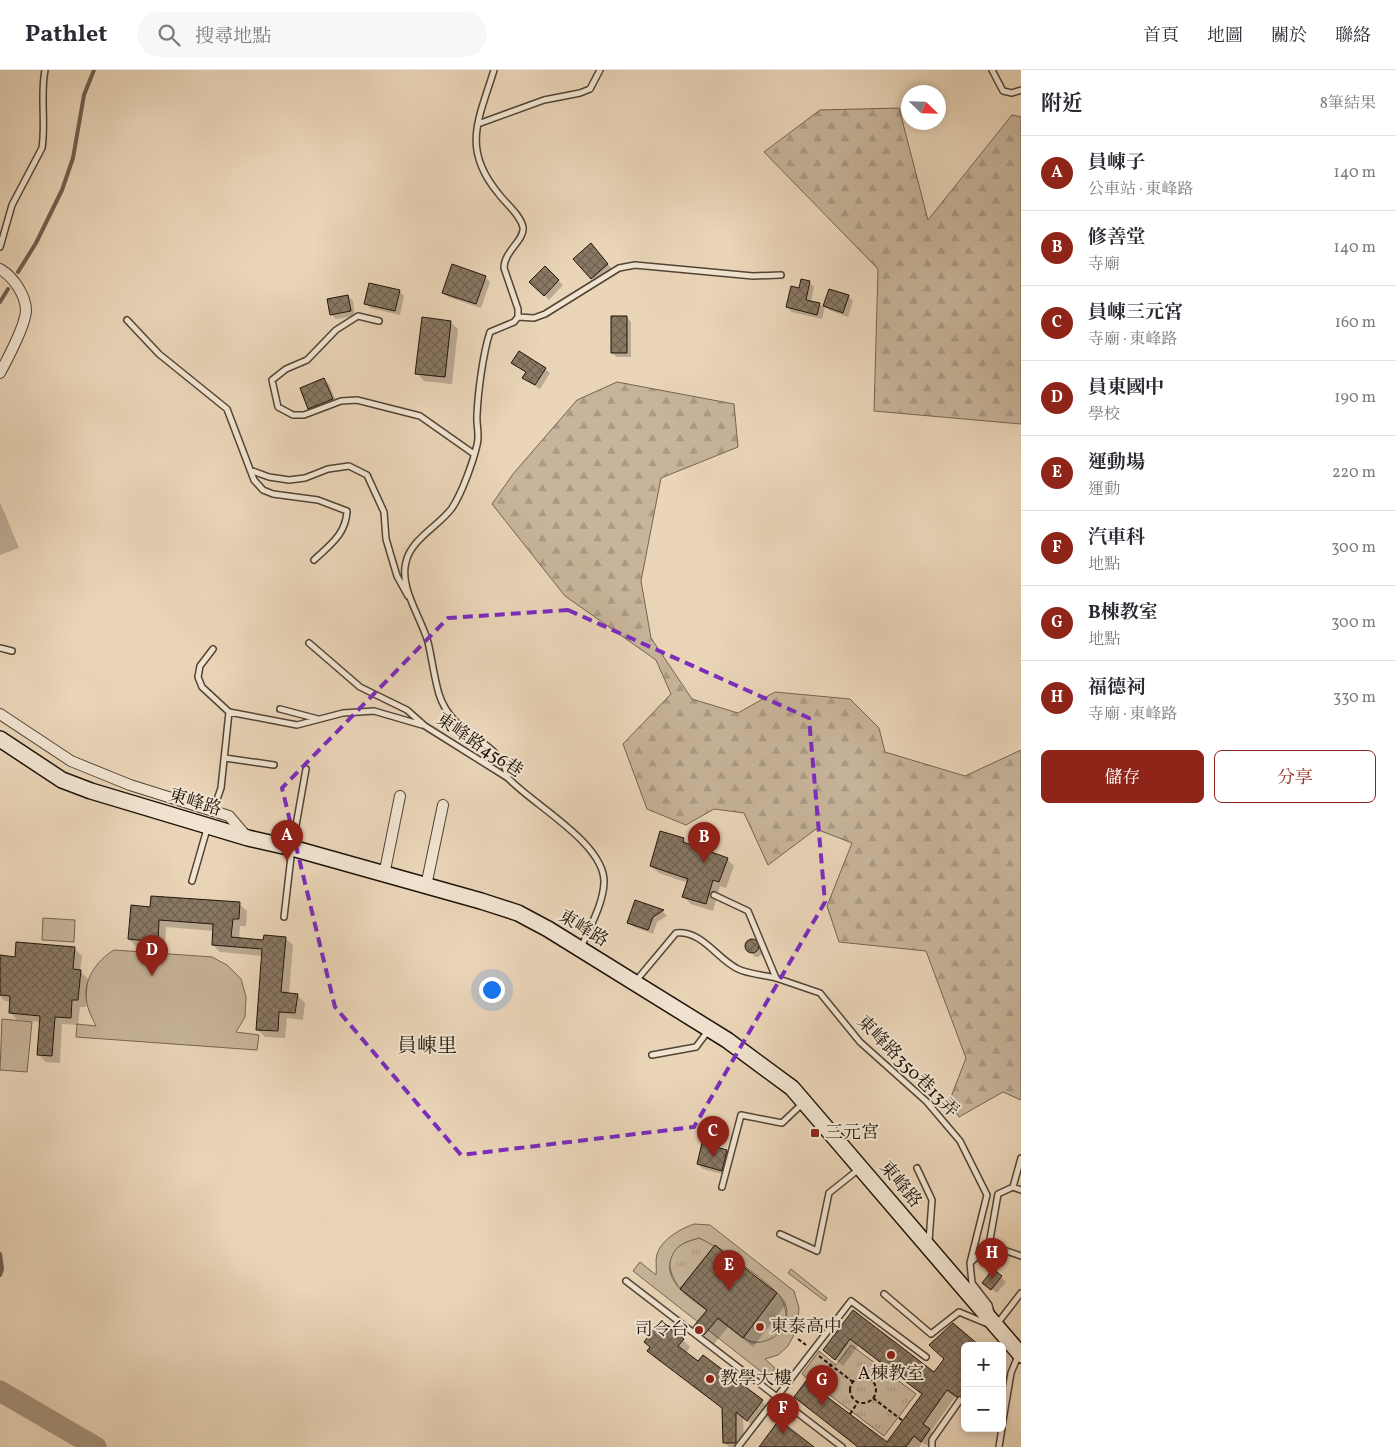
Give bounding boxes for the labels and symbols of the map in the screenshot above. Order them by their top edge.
north arrow [901,85,946,130]
street label: 東峰路456巷 [431,708,527,784]
street label: 東峰路 [166,783,224,823]
pin: A [271,820,303,861]
pin: B [688,822,720,863]
street label: 東峰路 [553,904,613,954]
pin: D [136,935,168,976]
your location [479,977,505,1003]
street label: 東峰路350巷13弄 [851,1011,963,1123]
district label: 員崠里 [397,1033,457,1061]
pin: C [697,1116,729,1157]
place label: 三元宮 [825,1121,879,1146]
marker: 三元宮 [809,1127,821,1139]
street label: 東峰路 [873,1156,927,1214]
pin: H [976,1238,1008,1279]
pin: E [713,1250,745,1291]
place label: 東泰高中 [770,1315,842,1340]
place label: 司令台 [635,1318,689,1343]
marker: 東泰高中 [754,1321,766,1333]
marker: 司令台 [693,1324,705,1336]
marker: A棟教室 [885,1349,897,1361]
place label: A棟教室 [858,1362,924,1387]
pin: G [806,1365,838,1406]
place label: 教學大樓 [720,1367,792,1392]
marker: 教學大樓 [704,1373,716,1385]
pin: F [767,1393,799,1434]

